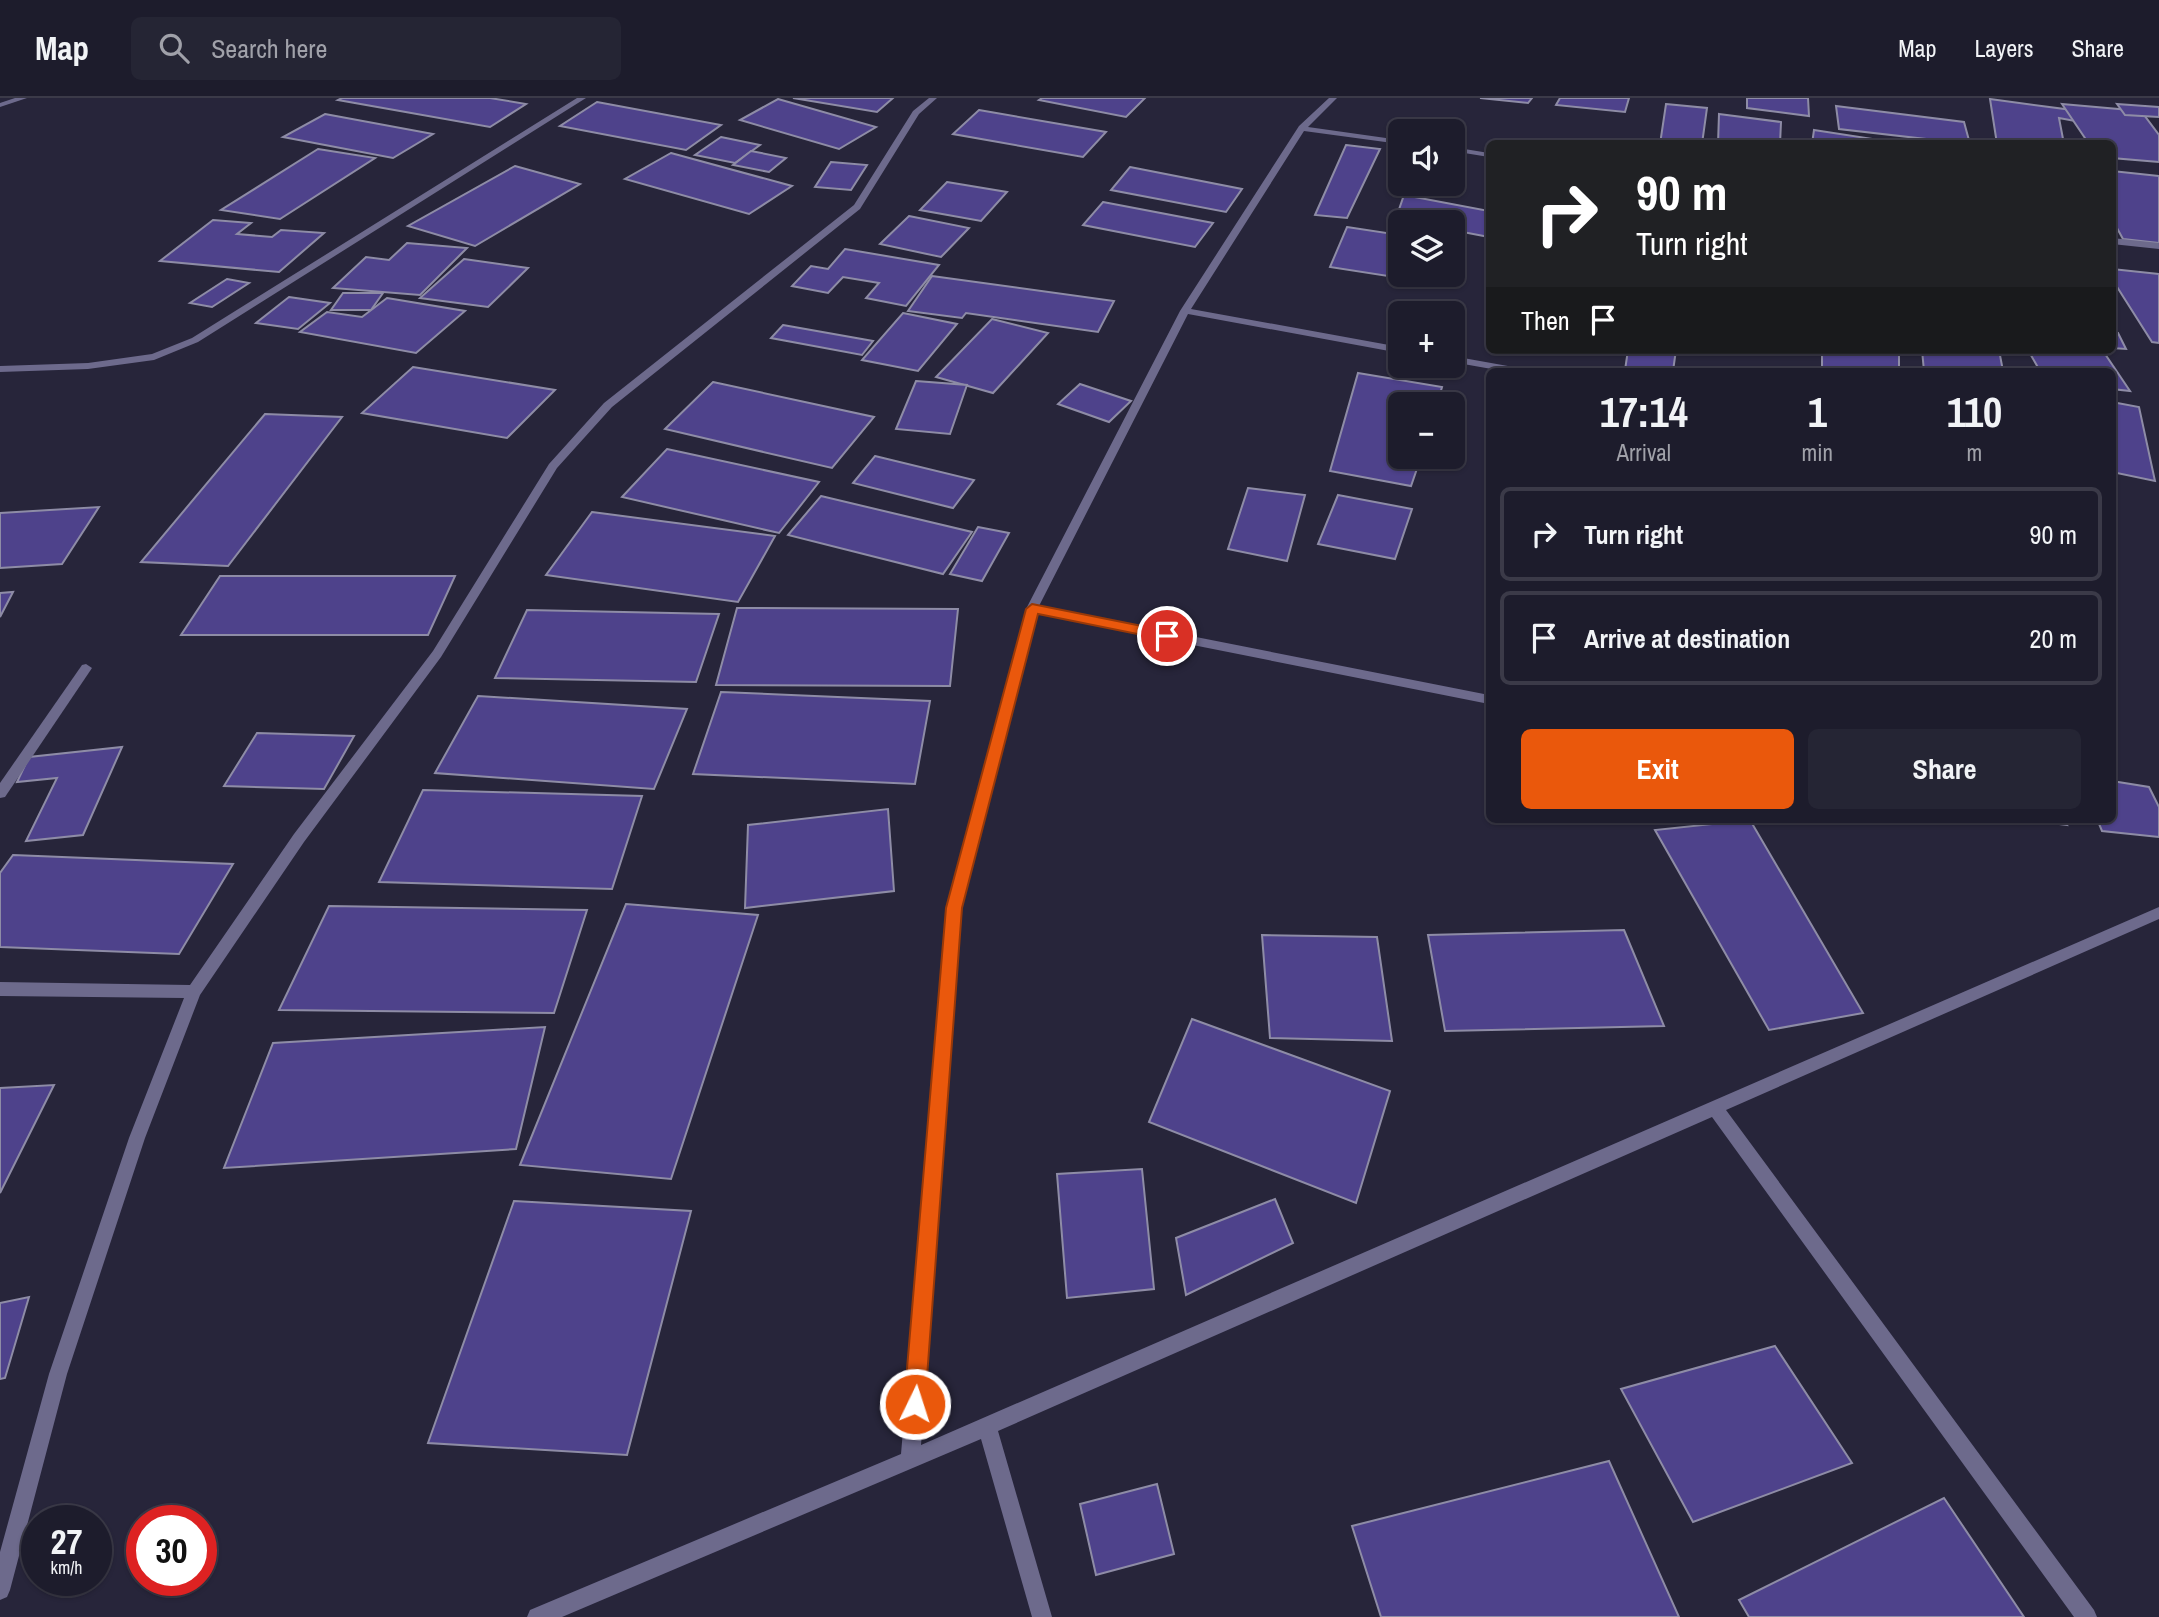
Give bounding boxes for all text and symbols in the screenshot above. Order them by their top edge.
search box [131,17,621,80]
text: Map [35,26,89,70]
icon: search [155,29,193,67]
text: Search here [211,31,327,66]
text: Map [1898,32,1936,64]
text: Layers [1974,32,2033,64]
text: Share [2071,32,2124,64]
map controls [1388,119,1465,469]
button: sound [1388,119,1465,196]
text: 90 m [1636,159,1728,225]
icon: right [1521,168,1612,259]
button: layers [1388,210,1465,287]
text: Turn right [1636,222,1748,265]
button: + [1388,301,1465,378]
icon: arrive [1584,301,1622,339]
text: Then [1521,303,1570,338]
text: 17:14 [1600,384,1688,440]
text: 1 [1808,384,1827,440]
text: 110 [1947,384,2002,440]
button: − [1388,392,1465,469]
text: Arrival [1617,437,1671,468]
text: min [1802,437,1833,468]
text: m [1967,437,1982,468]
icon: right [1525,515,1563,553]
text: Turn right [1584,517,1683,552]
text: 90 m [2030,517,2077,552]
pin [1137,606,1197,666]
icon: arrive [1148,617,1186,655]
icon: arrive [1525,619,1563,657]
text: Arrive at destination [1584,621,1790,656]
text: 20 m [2030,621,2077,656]
button: Exit [1521,729,1794,809]
button: Share [1808,729,2081,809]
position arrow [878,1367,952,1441]
speed limit sign: 30 [126,1505,217,1596]
text: 27 [51,1518,82,1565]
text: km/h [51,1555,83,1580]

